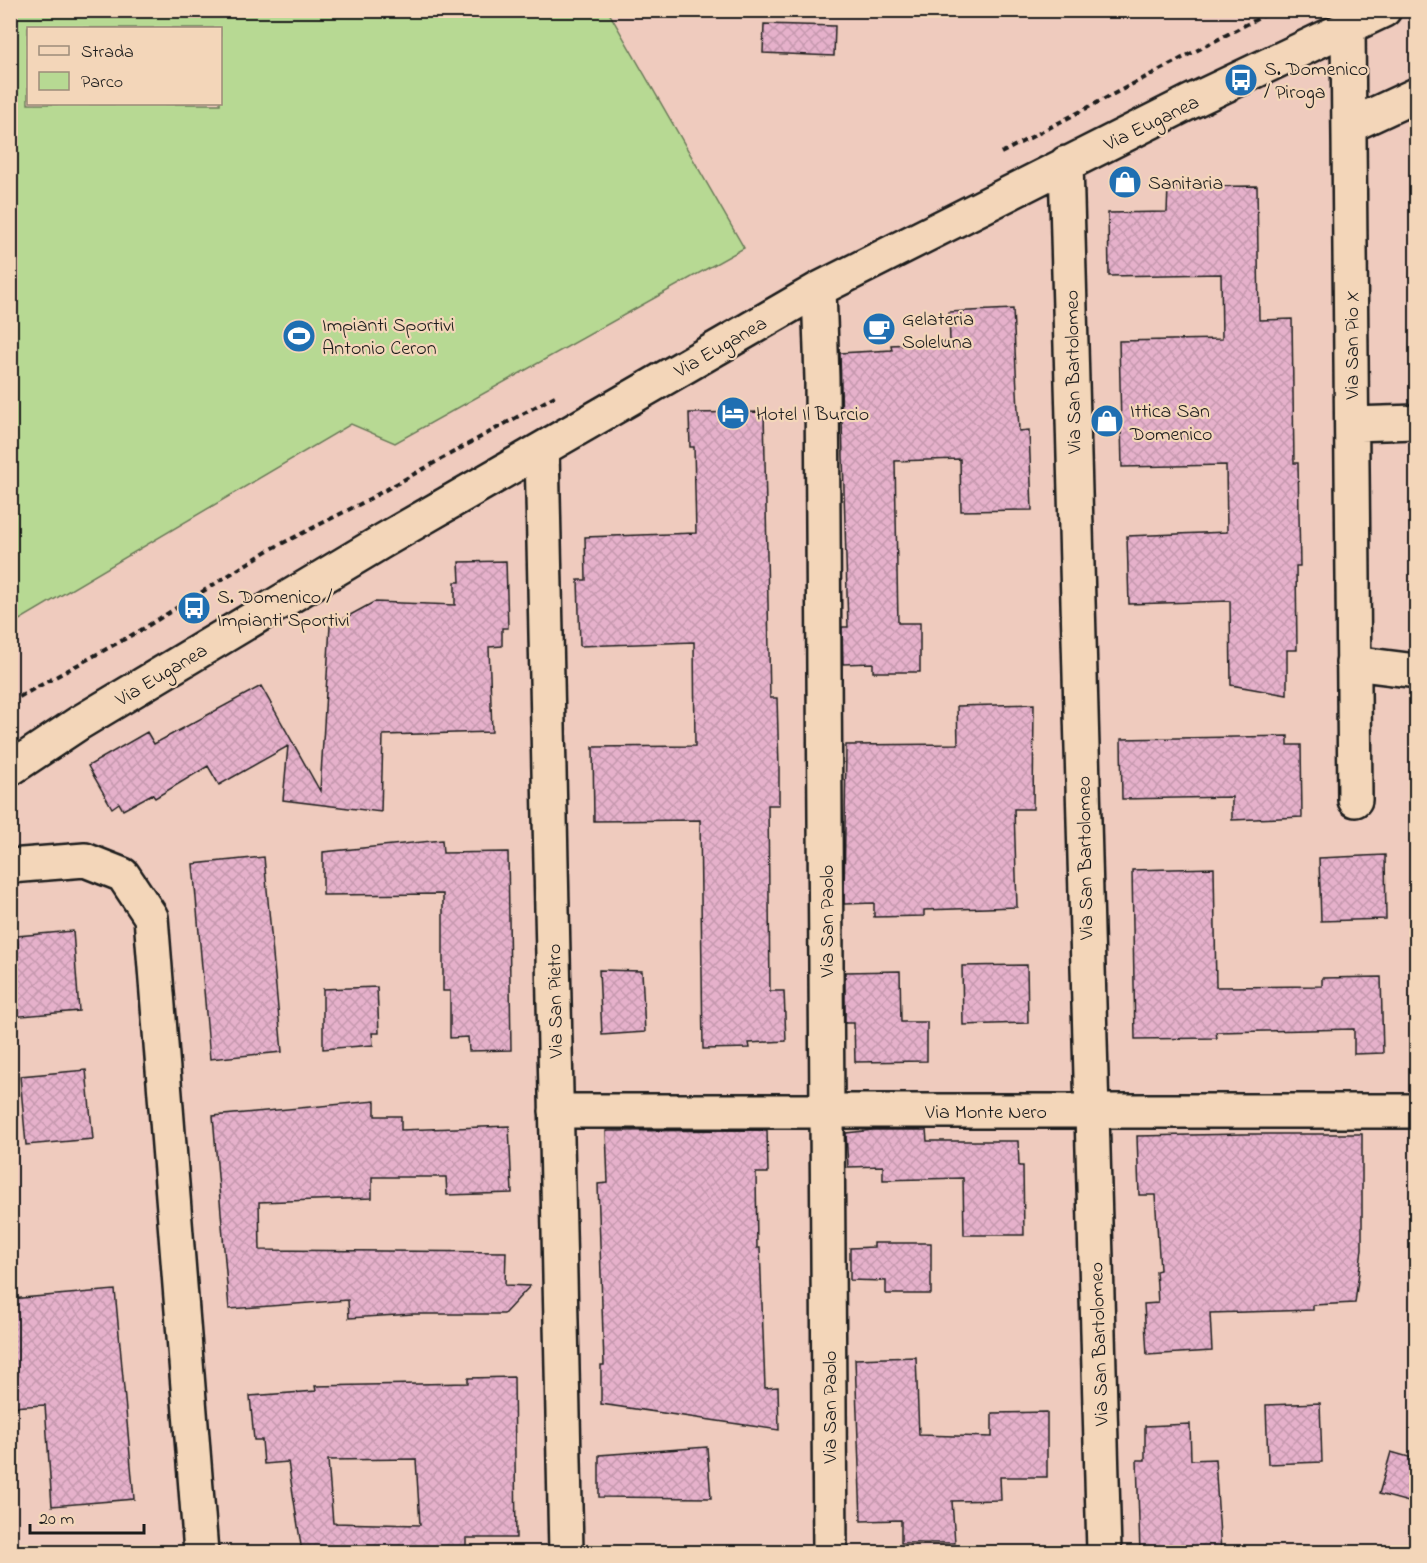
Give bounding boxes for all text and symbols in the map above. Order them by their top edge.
legend [27,27,222,105]
text: Strada [81,40,134,66]
place label: S. Domenico / Piroga [1264,56,1368,109]
bus stop icon: S. Domenico / Piroga [1223,62,1259,98]
text: Parco [81,70,123,96]
street label: Via Euganea [1099,89,1205,161]
shop icon: Sanitaria [1107,164,1143,200]
place label: Sanitaria [1148,170,1223,199]
street label: Via San Bartolomeo [1059,290,1090,455]
street label: Via San Pio X [1339,290,1368,401]
place label: Gelateria Soleluna [902,306,974,358]
street label: Via Euganea [669,310,773,388]
cafe icon: Gelateria Soleluna [861,311,897,347]
place label: Impianti Sportivi Antonio Ceron [322,312,455,364]
sports icon: Impianti Sportivi Antonio Ceron [281,318,317,354]
hotel icon: Hotel Il Burcio [715,395,751,431]
place label: Ittica San Domenico [1129,398,1212,450]
place label: Hotel Il Burcio [756,401,869,430]
shop icon: Ittica San Domenico [1089,403,1125,439]
place label: S. Domenico / Impianti Sportivi [217,584,350,636]
bus stop icon: S. Domenico / Impianti Sportivi [176,590,212,626]
street label: Via Euganea [110,637,214,716]
street label: Via San Bartolomeo [1071,776,1102,941]
street label: Via San Paolo [814,864,843,979]
street label: Via San Pietro [541,943,572,1059]
street label: Via Monte Nero [924,1099,1047,1128]
street label: Via San Bartolomeo [1083,1261,1118,1427]
street label: Via San Paolo [817,1350,846,1465]
scale bar [30,1497,144,1535]
text: 20 m [39,1507,74,1533]

